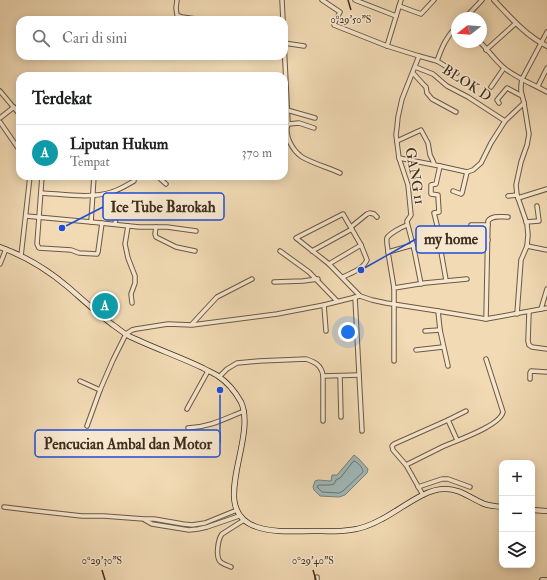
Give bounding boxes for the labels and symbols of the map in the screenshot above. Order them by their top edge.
north arrow [451,12,487,48]
text: 0°29'50"S [331,14,371,26]
street label: BLOK D [439,61,495,105]
street label: GANG 11 [402,146,428,206]
callout: Ice Tube Barokah [103,193,224,220]
text: Ice Tube Barokah [110,198,216,217]
callout: my home [416,226,486,253]
text: my home [424,230,479,250]
pin: A [92,291,118,321]
your location [338,322,358,342]
callout: Pencucian Ambal dan Motor [35,430,220,457]
text: Pencucian Ambal dan Motor [44,435,213,454]
text: 0°29'30"S [82,555,122,567]
text: 0°29'40"S [292,555,334,567]

